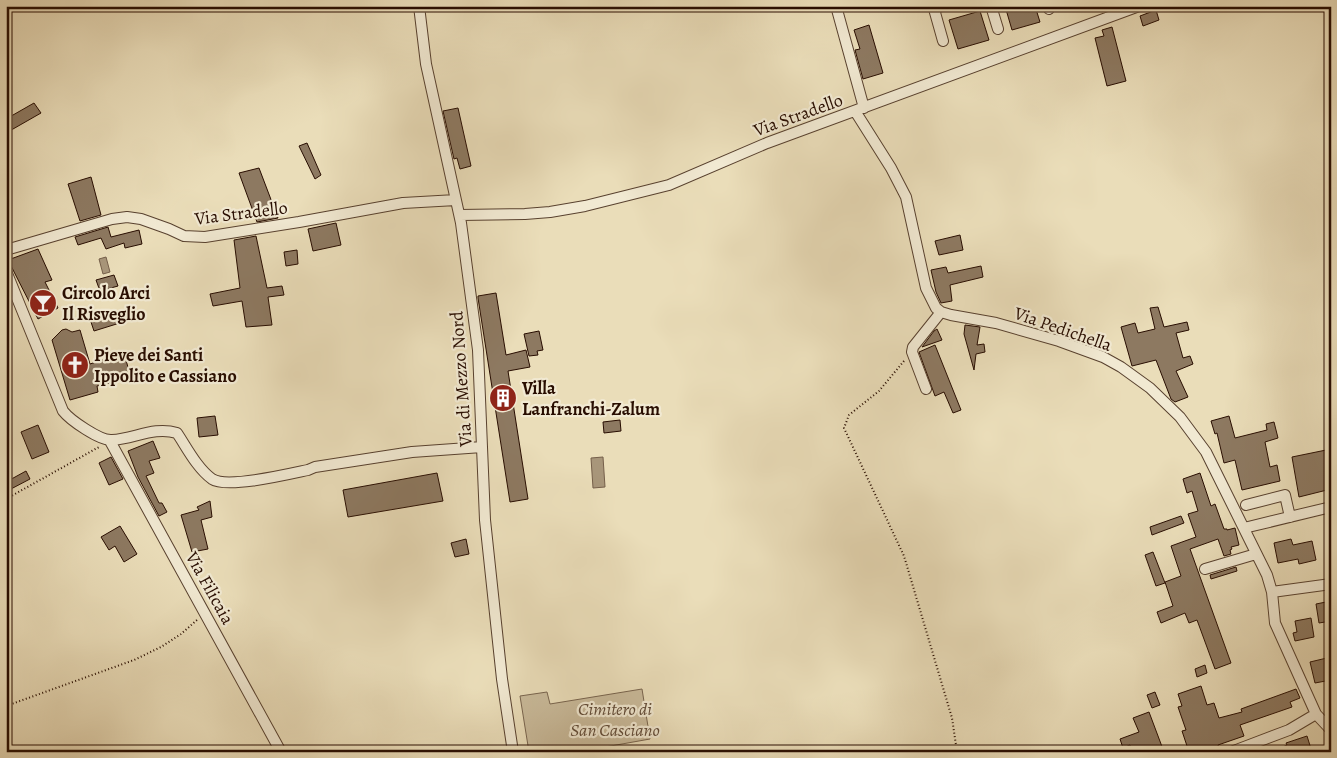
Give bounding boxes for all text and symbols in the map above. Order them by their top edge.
street label: Via Stradello [749,88,846,143]
street label: Via Stradello [192,195,289,231]
place label: Circolo Arci Il Risveglio [62,281,150,326]
bar icon: Circolo Arci Il Risveglio [28,288,58,318]
street label: Via Pedichella [1010,301,1116,357]
street label: Via di Mezzo Nord [444,310,478,448]
place label: Pieve dei Santi Ippolito e Cassiano [94,343,237,388]
church icon: Pieve dei Santi Ippolito e Cassiano [60,350,90,380]
place label: Villa Lanfranchi-Zalum [521,376,660,421]
building icon: Villa Lanfranchi-Zalum [488,383,518,413]
street label: Via Filicaia [180,546,240,629]
park label: Cimitero di San Casciano [570,697,660,742]

